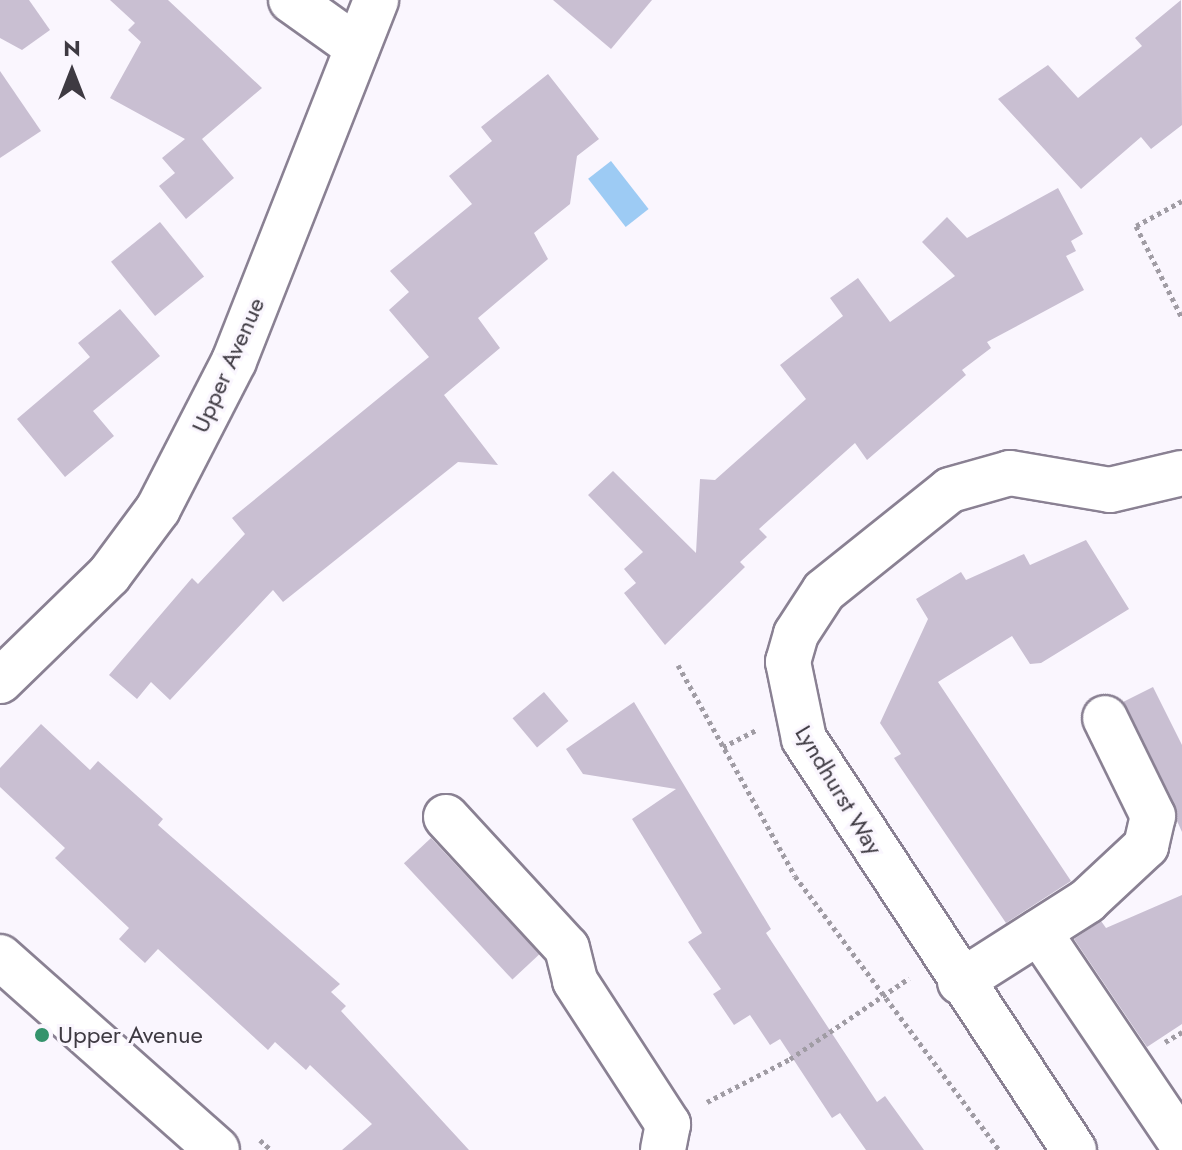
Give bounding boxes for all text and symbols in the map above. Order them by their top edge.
north arrow [32,32,112,112]
text: N [63,32,81,64]
street label: Upper Avenue [185,293,271,437]
street label: Lyndhurst Way [789,720,889,860]
place label: Upper Avenue [58,1021,203,1049]
marker: Upper Avenue [33,1026,51,1044]

